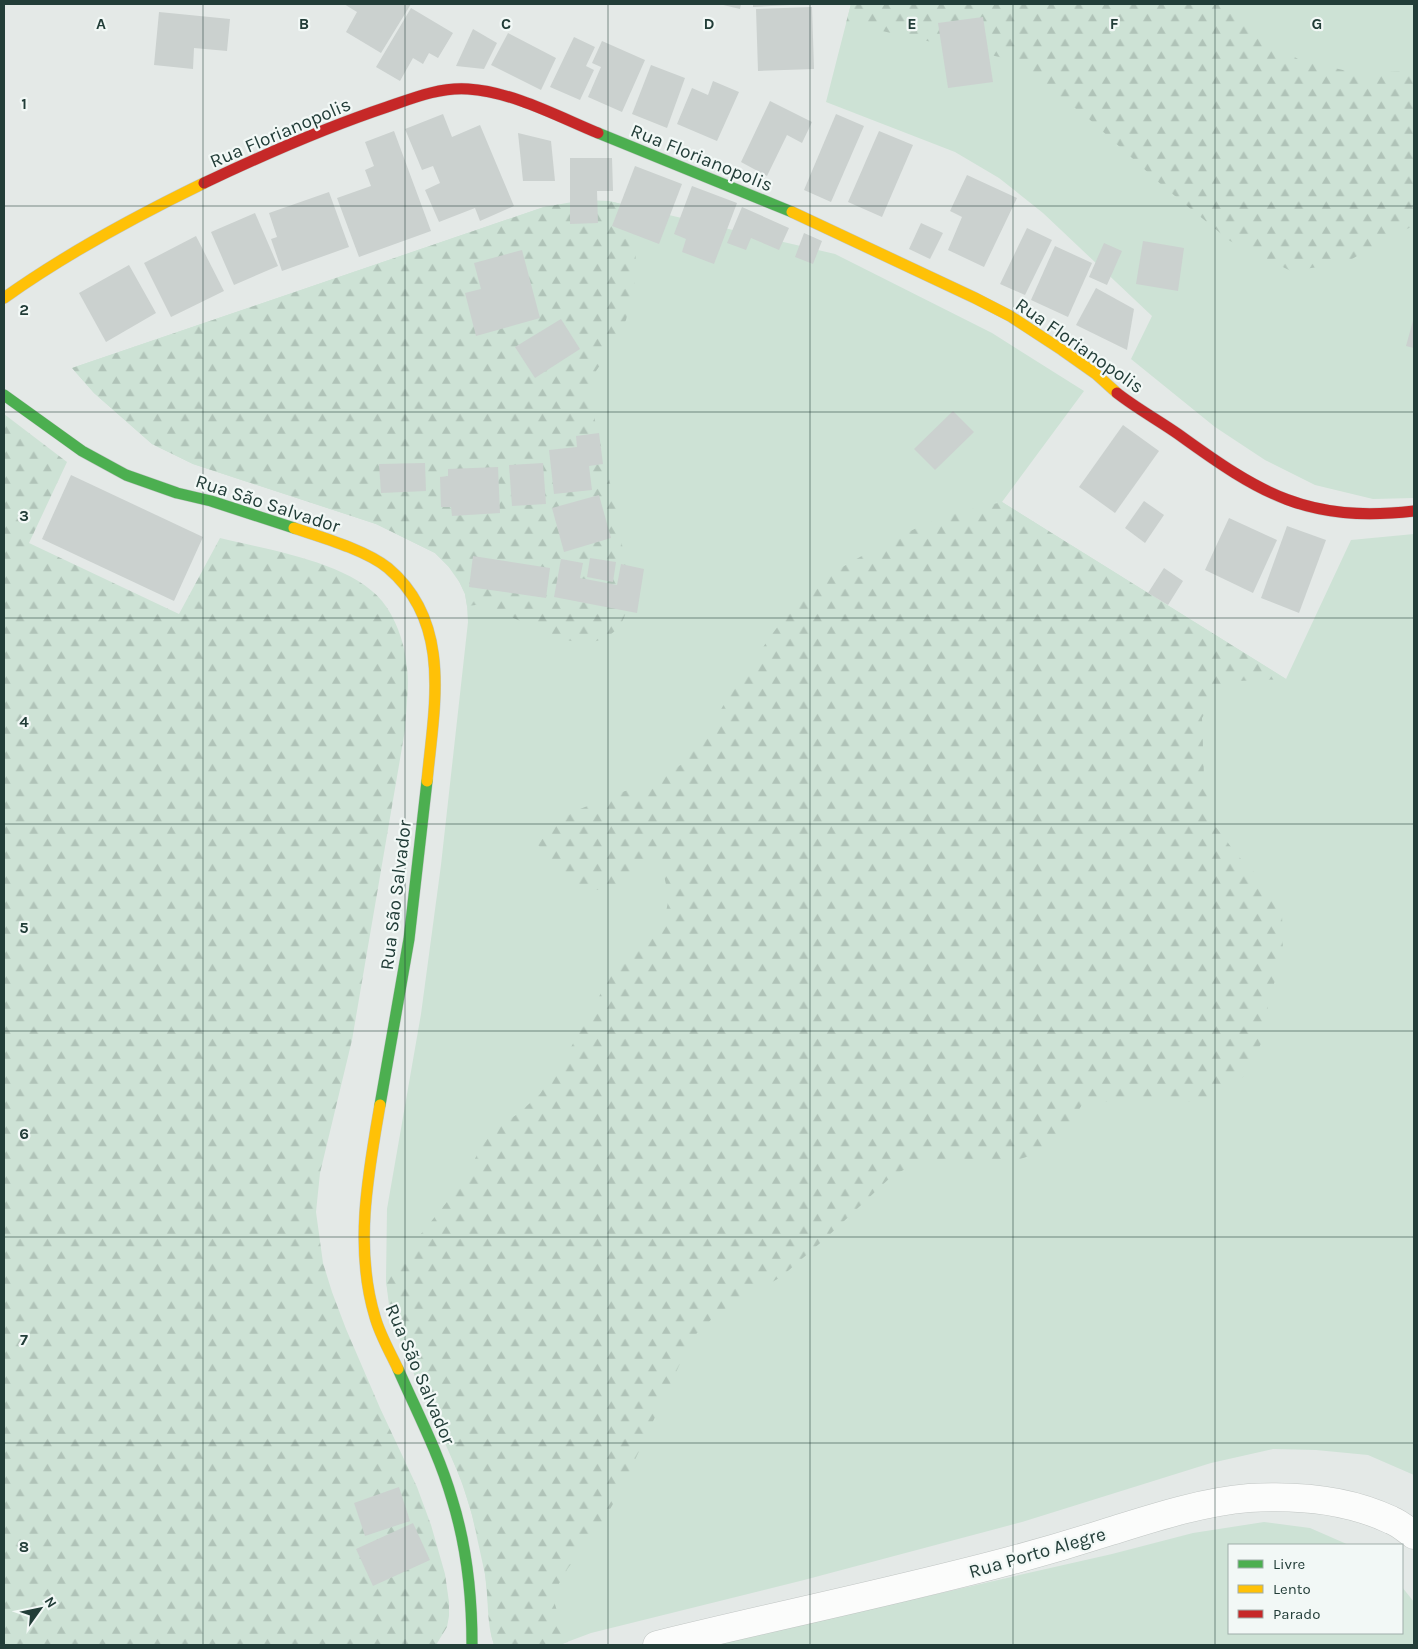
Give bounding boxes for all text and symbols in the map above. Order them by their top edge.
text: A [96,14,106,33]
text: B [299,14,309,33]
text: C [501,14,511,33]
text: D [704,14,715,33]
text: E [907,14,917,33]
text: F [1110,14,1119,33]
text: G [1312,14,1322,33]
street label: Rua Florianopolis [207,93,354,173]
text: 1 [21,94,27,113]
street label: Rua Florianopolis [627,119,776,196]
street label: Rua Florianopolis [1011,293,1148,398]
text: 2 [19,300,29,319]
street label: Rua São Salvador [193,470,343,538]
text: 3 [19,506,29,525]
text: 4 [19,712,29,731]
street label: Rua São Salvador [376,819,416,971]
text: 5 [19,918,29,937]
text: 6 [19,1124,29,1143]
street label: Rua São Salvador [381,1301,460,1448]
text: 7 [20,1330,28,1349]
street label: Rua Porto Alegre [966,1523,1108,1583]
text: 8 [19,1537,29,1556]
legend [1228,1544,1403,1634]
text: Livre [1273,1555,1305,1573]
text: Lento [1273,1580,1311,1598]
north arrow [15,1584,65,1634]
text: N [41,1593,60,1611]
text: Parado [1273,1605,1320,1623]

